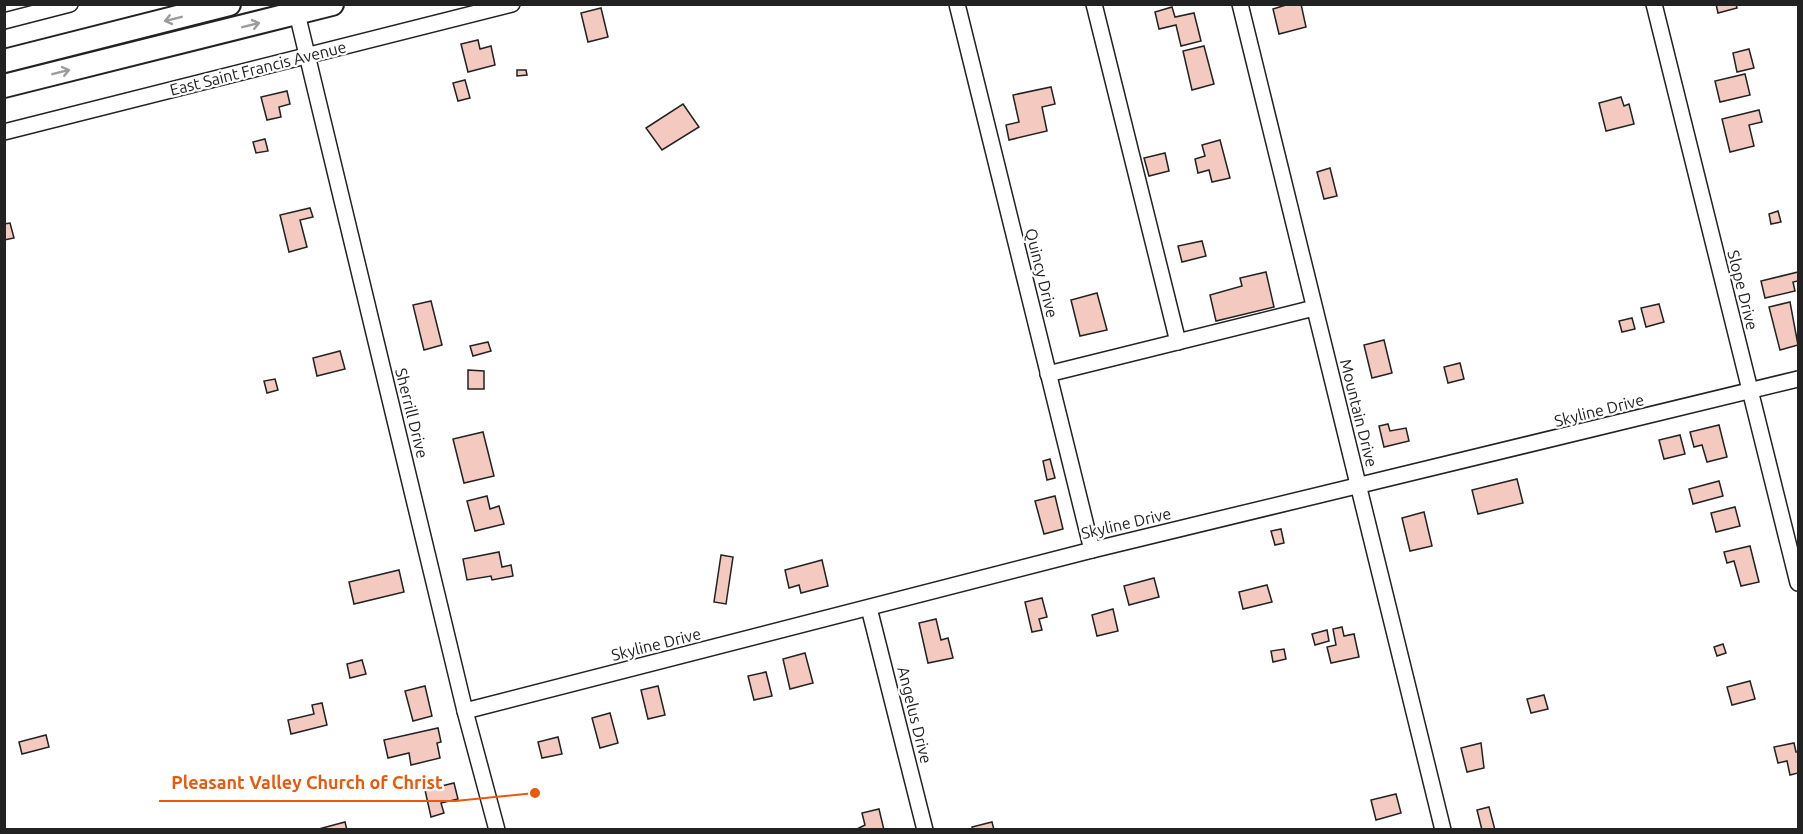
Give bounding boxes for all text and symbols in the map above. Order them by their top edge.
one-way arrow [164,13,183,25]
one-way arrow [241,19,260,30]
street label: East Saint Francis Avenue [168,37,348,99]
one-way arrow [51,65,70,77]
street label: Quincy Drive [1022,226,1062,320]
street label: Slope Drive [1724,248,1762,332]
street label: Mountain Drive [1337,357,1381,469]
street label: Sherrill Drive [392,366,432,460]
street label: Skyline Drive [1552,390,1646,430]
street label: Skyline Drive [1079,504,1173,542]
street label: Skyline Drive [609,624,703,664]
street label: Angelus Drive [894,665,936,765]
callout: Pleasant Valley Church of Christ [159,765,455,801]
text: Pleasant Valley Church of Christ [171,772,443,792]

